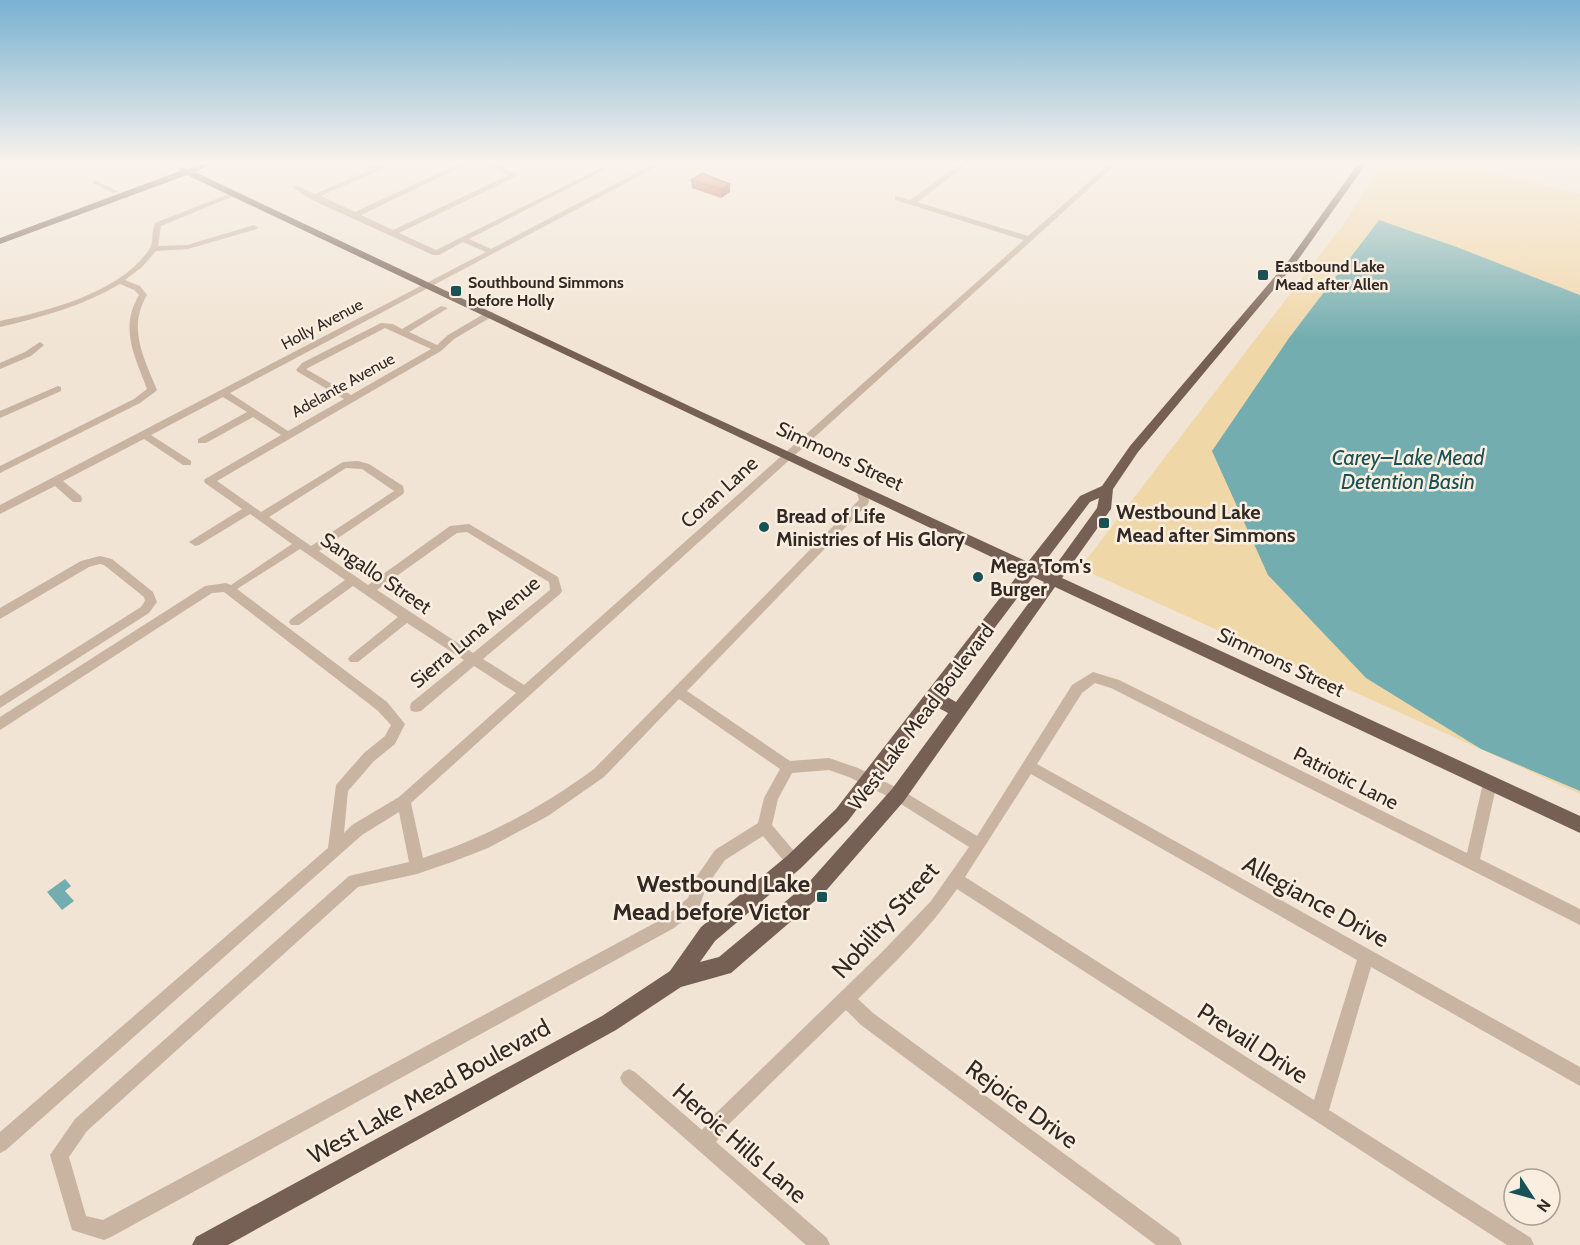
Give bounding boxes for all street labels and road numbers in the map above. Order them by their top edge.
street label: Holly Avenue [278,295,366,353]
street label: Adelante Avenue [288,349,398,421]
street label: Simmons Street [773,416,907,496]
street label: Coran Lane [675,451,763,533]
street label: Sangallo Street [316,527,436,619]
street label: Sierra Luna Avenue [405,571,545,693]
street label: West Lake Mead Boulevard [843,619,999,815]
street label: Simmons Street [1214,622,1348,702]
street label: Patriotic Lane [1290,741,1402,815]
street label: Allegiance Drive [1238,849,1394,953]
street label: Nobility Street [825,856,945,984]
street label: Prevail Drive [1192,996,1314,1090]
street label: West Lake Mead Boulevard [303,1012,555,1170]
street label: Rejoice Drive [960,1053,1084,1155]
street label: Heroic Hills Lane [667,1077,813,1209]

